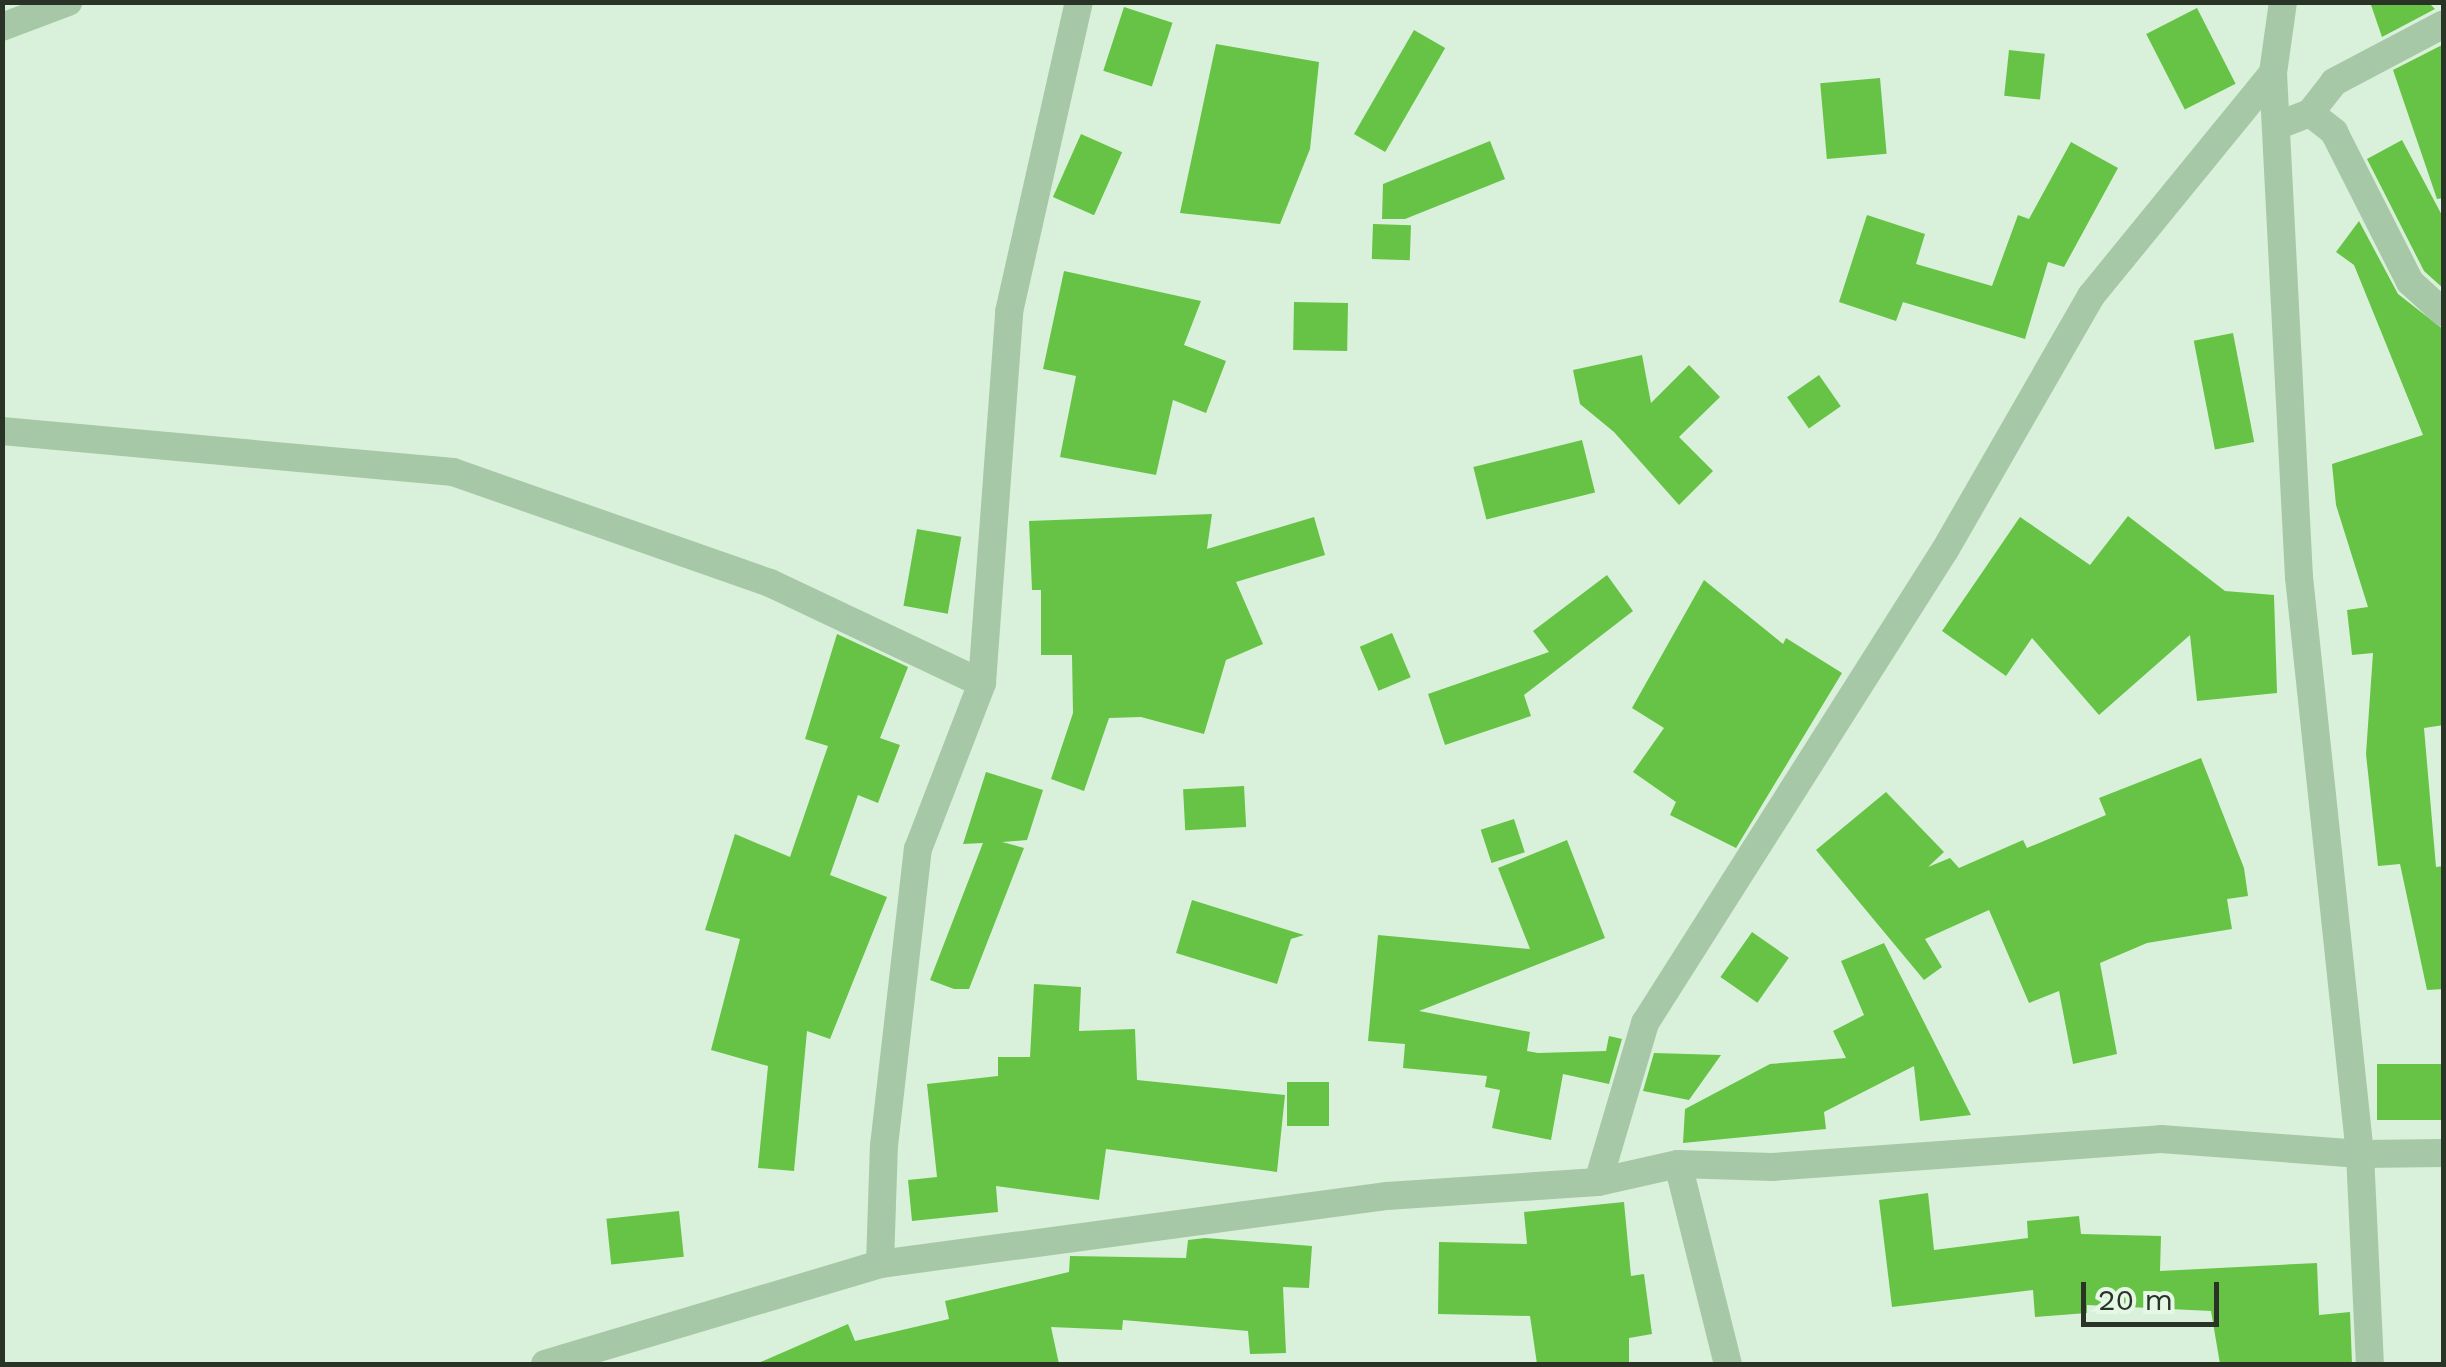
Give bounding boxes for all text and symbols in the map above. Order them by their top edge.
scale bar [2086,1262,2224,1324]
text: 20 m [2098,1282,2173,1317]

